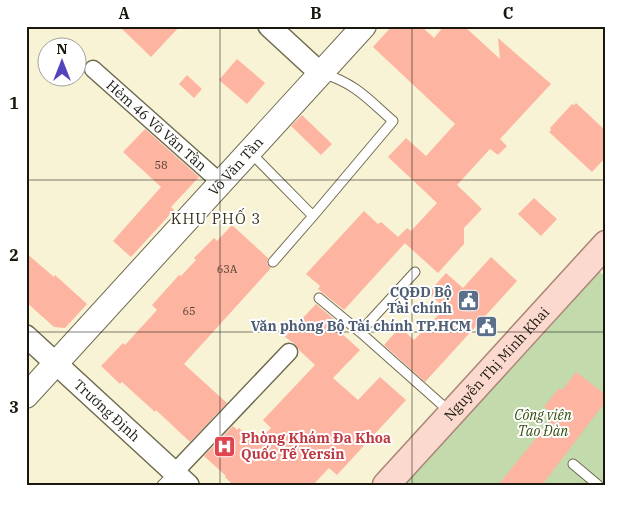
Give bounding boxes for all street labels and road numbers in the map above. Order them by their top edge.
street label: Hẻm 46 Võ Văn Tần [103,76,210,175]
street label: Võ Văn Tần [204,133,267,199]
street label: Nguyễn Thị Minh Khai [440,303,553,425]
street label: Trương Định [70,375,144,446]

